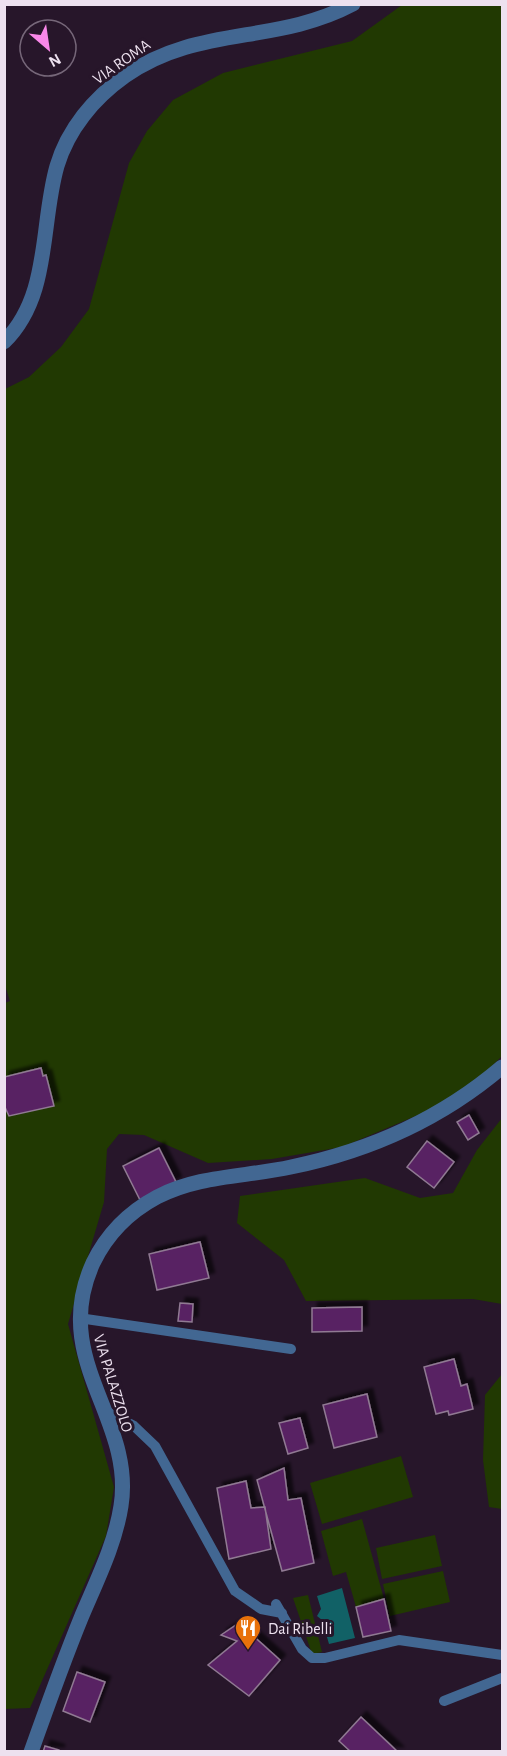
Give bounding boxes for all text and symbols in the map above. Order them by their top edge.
north arrow [18,18,78,78]
street label: VIA ROMA [90,36,153,87]
text: N [46,51,64,70]
street label: VIA PALAZZOLO [91,1333,135,1434]
restaurant icon: Dai Ribelli [233,1613,263,1651]
place label: Dai Ribelli [268,1621,332,1637]

